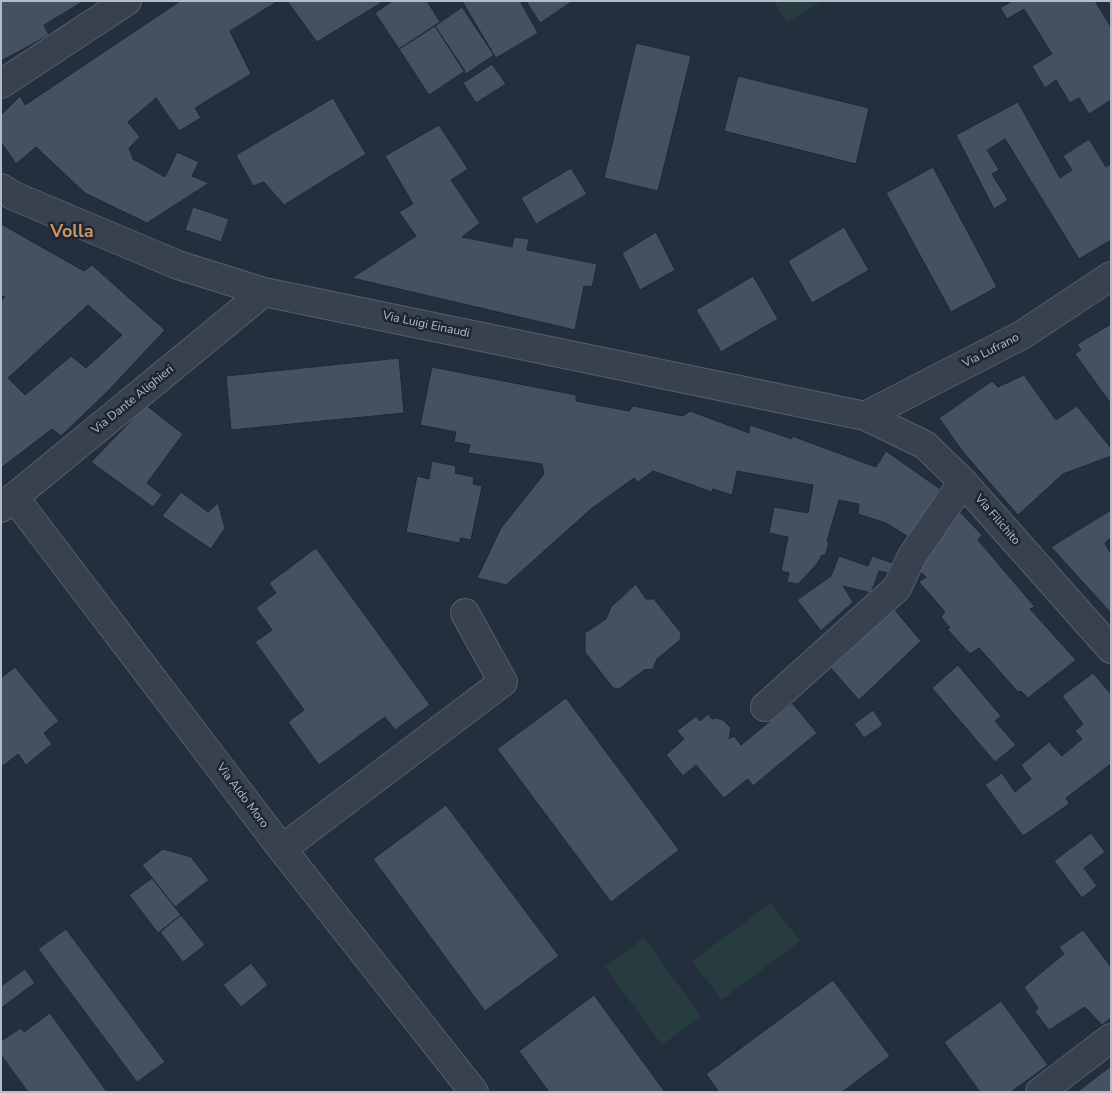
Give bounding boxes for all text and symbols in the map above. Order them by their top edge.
district label: Volla [50,222,94,244]
street label: Via Luigi Einaudi [381,309,471,341]
street label: Via Lufrano [960,331,1022,371]
street label: Via Dante Alighieri [89,363,177,437]
street label: Via Filichito [971,492,1023,548]
street label: Via Aldo Moro [213,761,271,831]

